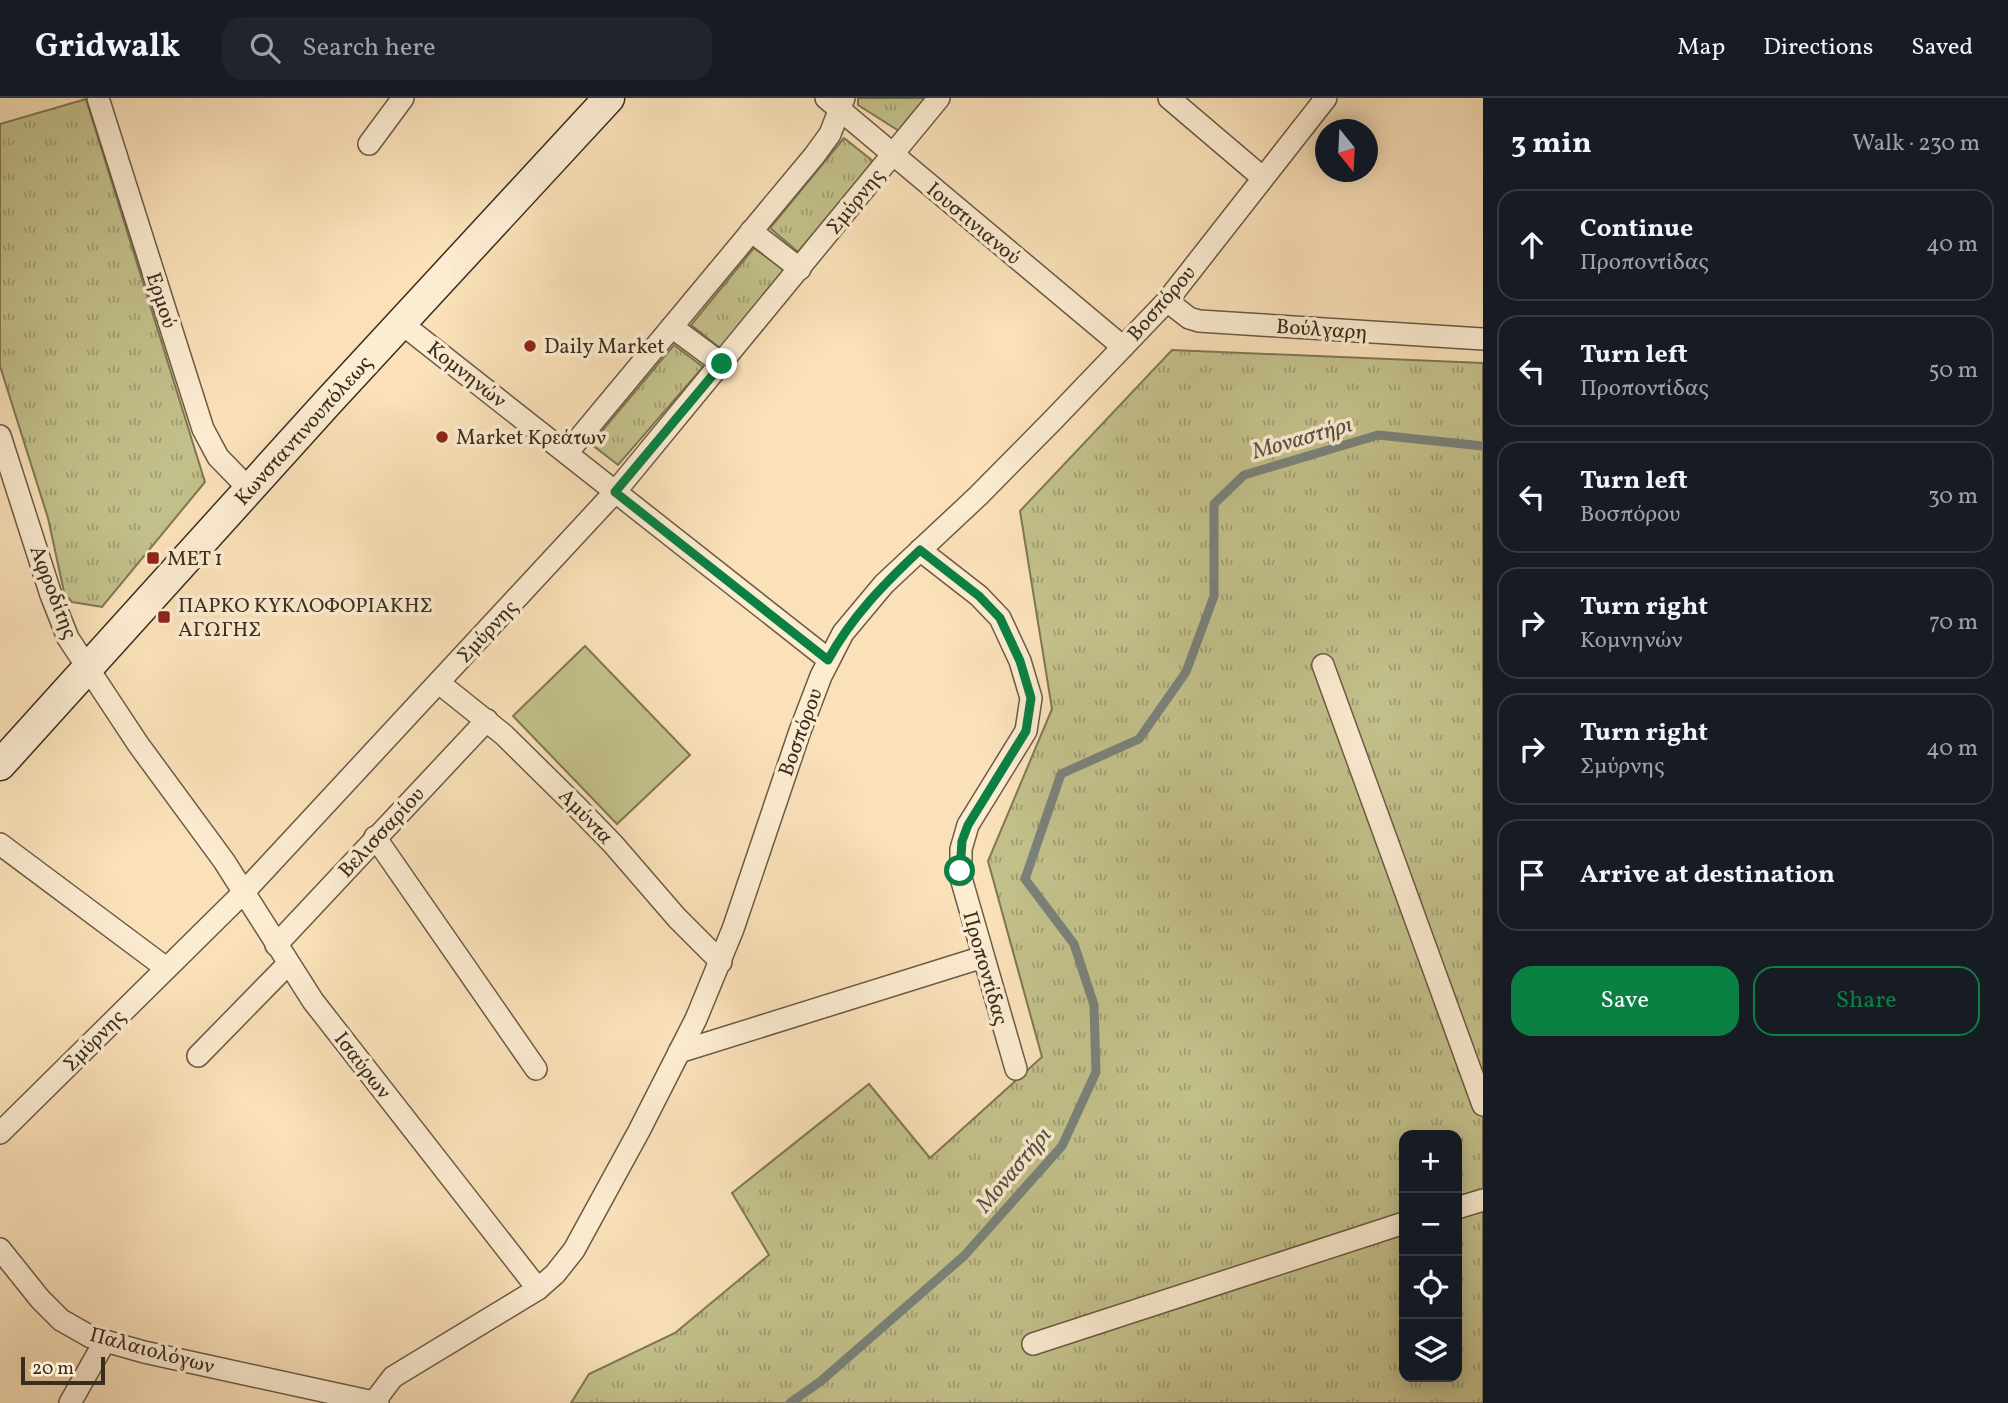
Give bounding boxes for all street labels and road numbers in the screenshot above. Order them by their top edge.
street label: Σμύρνης [821,163,892,241]
street label: Ιουστινιανού [920,176,1027,272]
street label: Βοσπόρου [1121,260,1203,348]
street label: Ερμού [138,269,183,332]
street label: Βούλγαρη [1275,313,1369,348]
street label: Κομνηνών [420,335,512,415]
street label: Κωνσταντινουπόλεως [229,350,380,512]
street label: Αφροδίτης [22,542,84,643]
street label: Σμύρνης [451,594,525,670]
street label: Βοσπόρου [772,684,831,781]
street label: Βελισσαρίου [332,781,432,885]
street label: Αμύντα [551,783,619,852]
street label: Προποντίδας [954,908,1015,1029]
street label: Σμύρνης [57,1003,133,1079]
street label: Ισαύρων [326,1026,397,1106]
street label: Παλαιολόγων [86,1321,217,1382]

